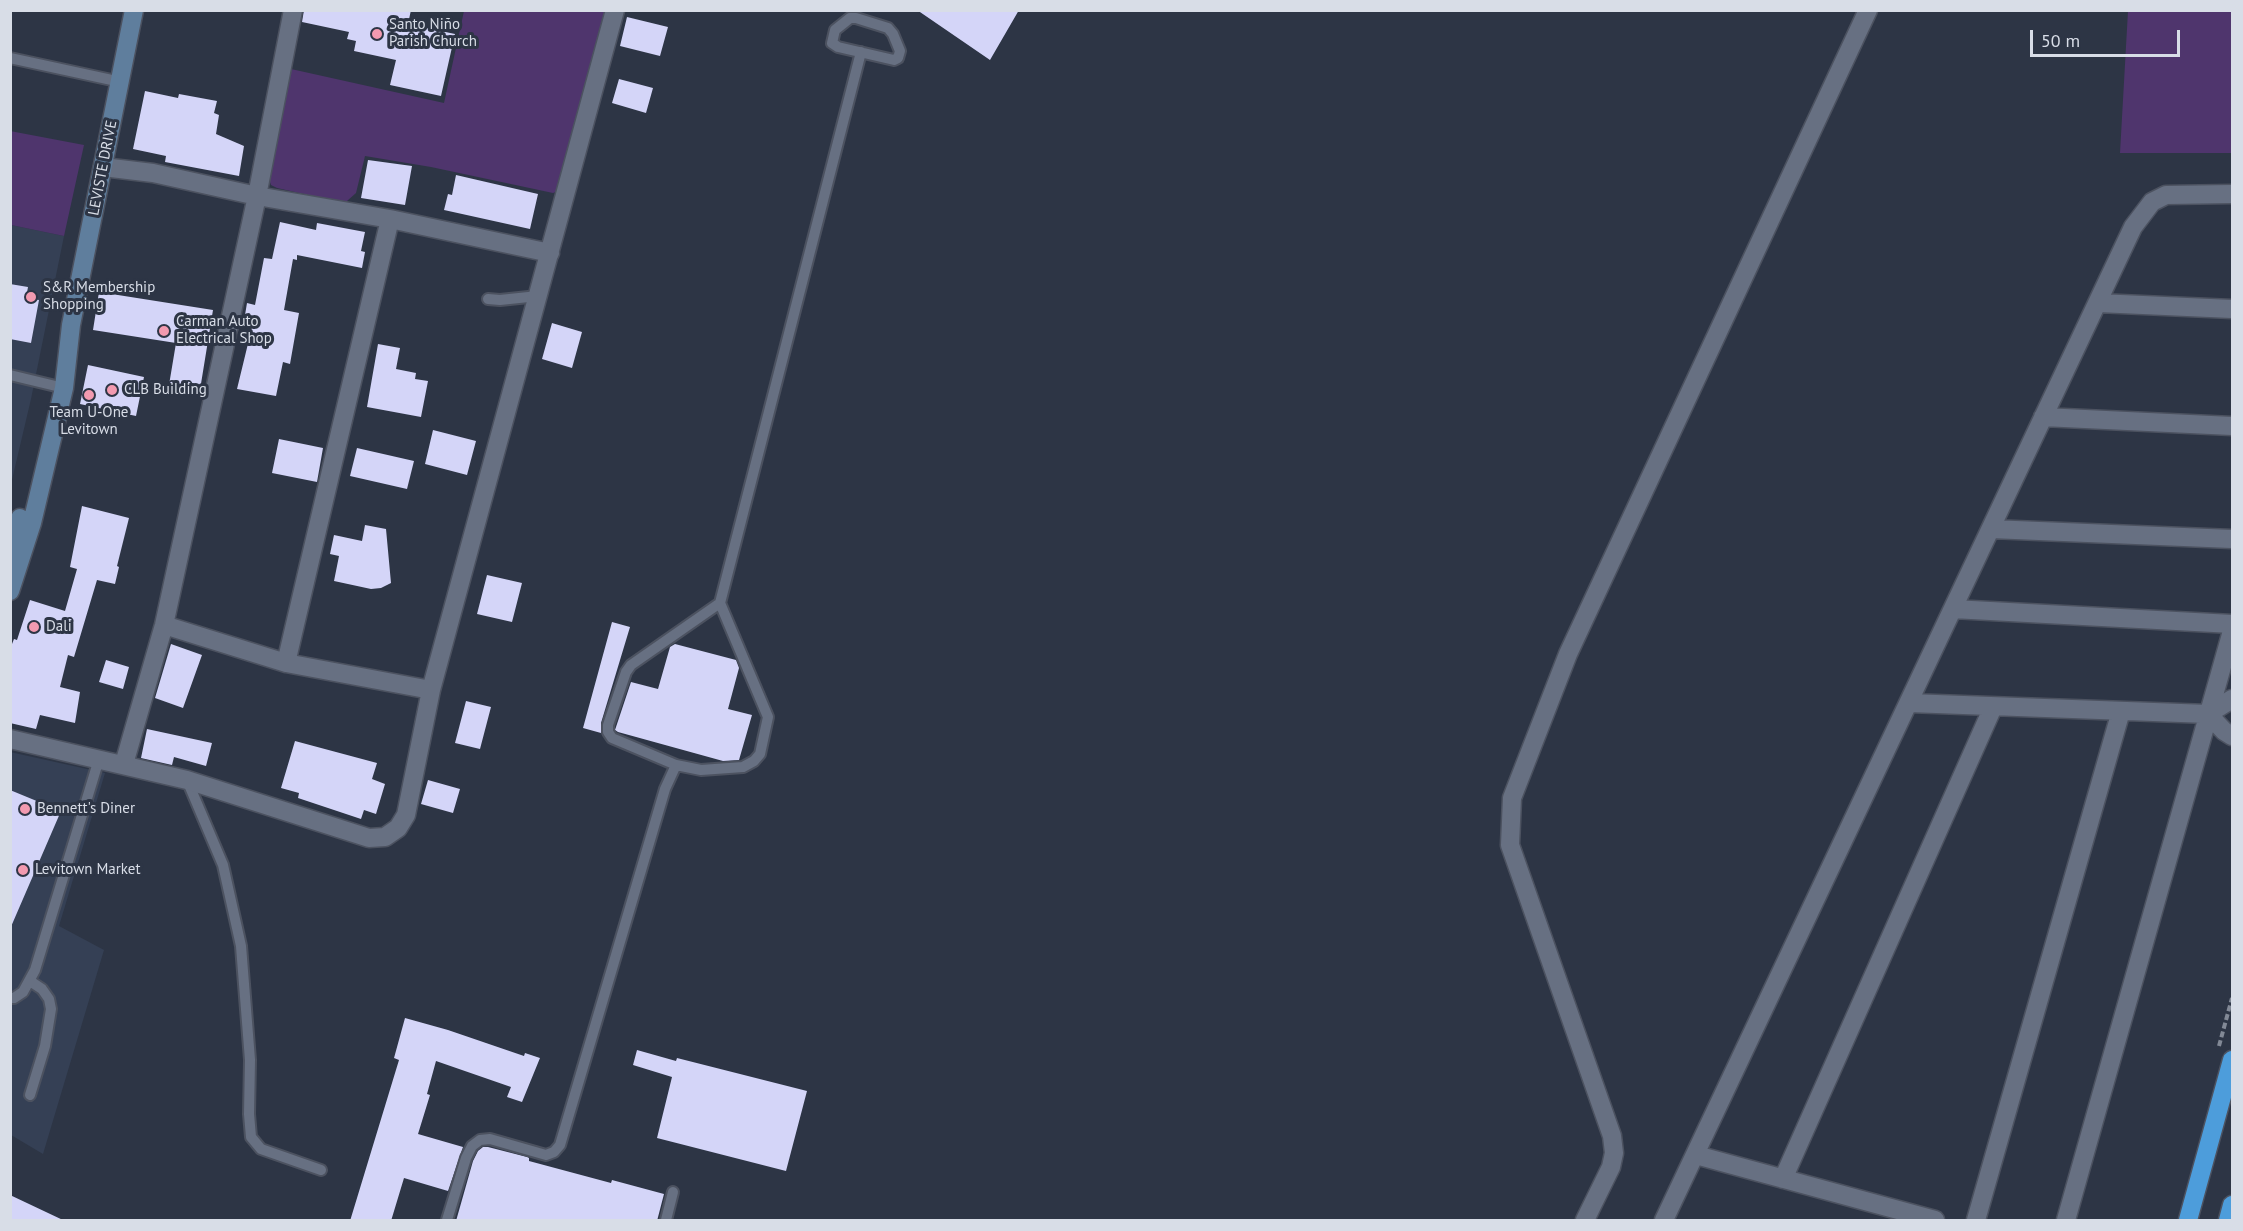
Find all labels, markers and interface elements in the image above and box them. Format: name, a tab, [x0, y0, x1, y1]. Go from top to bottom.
place label: Santo Niño Parish Church	[389, 16, 477, 51]
scale bar	[2033, 18, 2183, 56]
marker: Santo Niño Parish Church	[370, 27, 384, 41]
text: 50 m	[2041, 29, 2080, 52]
street label: LEVISTE DRIVE	[85, 119, 121, 217]
place label: S&R Membership Shopping	[43, 279, 155, 314]
marker: S&R Membership Shopping	[24, 290, 38, 304]
place label: Carman Auto Electrical Shop	[176, 313, 272, 348]
marker: Carman Auto Electrical Shop	[157, 324, 171, 338]
place label: CLB Building	[124, 381, 207, 399]
marker: CLB Building	[105, 383, 119, 397]
marker: Team U-One Levitown	[82, 388, 96, 402]
place label: Team U-One Levitown	[50, 404, 128, 439]
place label: Dali	[46, 618, 72, 636]
marker: Dali	[27, 620, 41, 634]
place label: Bennett's Diner	[37, 800, 135, 818]
marker: Bennett's Diner	[18, 802, 32, 816]
place label: Levitown Market	[35, 861, 141, 879]
marker: Levitown Market	[16, 863, 30, 877]

